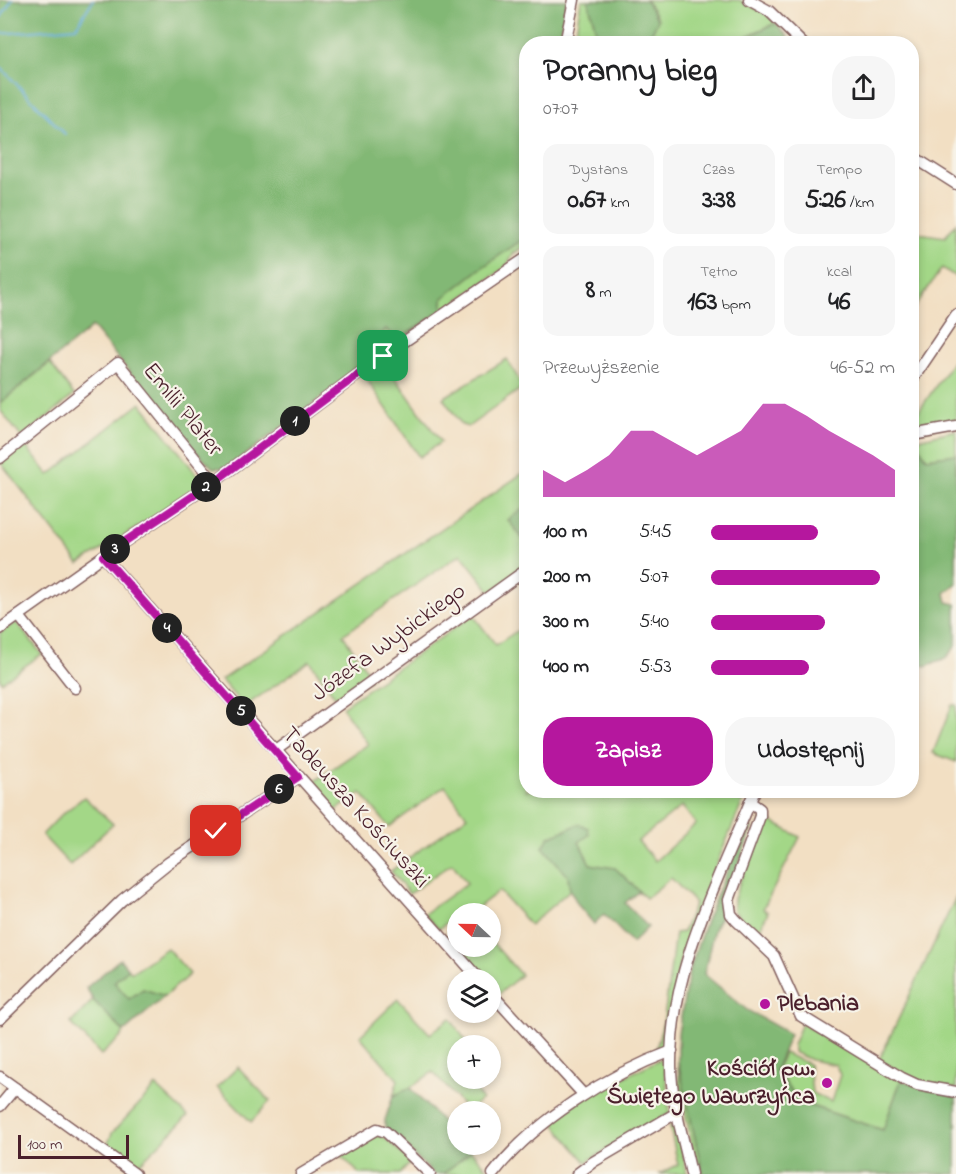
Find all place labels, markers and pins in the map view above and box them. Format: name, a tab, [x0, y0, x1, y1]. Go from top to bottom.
pin	[357, 330, 408, 381]
pin: 1	[280, 406, 310, 436]
pin: 2	[191, 472, 221, 502]
pin: 3	[100, 534, 130, 564]
pin: 4	[152, 613, 182, 643]
pin: 5	[226, 696, 256, 726]
pin: 6	[264, 774, 294, 804]
pin	[190, 805, 241, 856]
place label: Plebania	[777, 987, 859, 1022]
marker: Plebania	[758, 997, 772, 1011]
place label: Kościół pw. Świętego Wawrzyńca	[607, 1052, 815, 1116]
marker: Kościół pw. Świętego Wawrzyńca	[820, 1076, 834, 1090]

